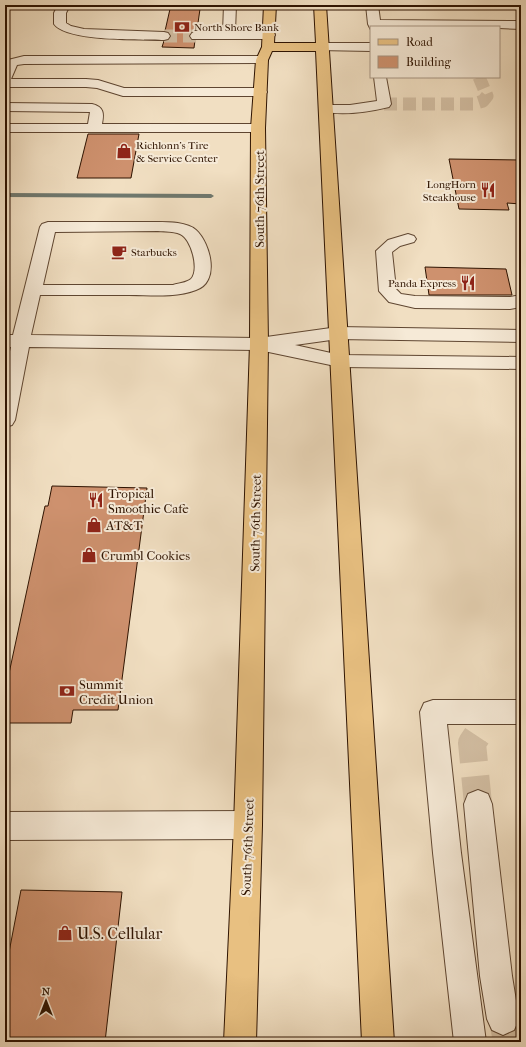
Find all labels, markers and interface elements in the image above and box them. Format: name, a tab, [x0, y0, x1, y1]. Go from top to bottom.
bank icon: North Shore Bank	[173, 18, 191, 36]
place label: North Shore Bank	[194, 21, 279, 34]
legend	[370, 26, 500, 78]
text: Road	[406, 35, 433, 49]
text: Building	[406, 55, 451, 69]
place label: Richlonn's Tire & Service Center	[136, 139, 218, 165]
shop icon: Richlonn's Tire & Service Center	[115, 142, 133, 160]
street label: South 76th Street	[252, 150, 267, 248]
place label: LongHorn Steakhouse	[423, 178, 477, 204]
restaurant icon: LongHorn Steakhouse	[479, 181, 497, 199]
cafe icon: Starbucks	[110, 243, 128, 261]
place label: Starbucks	[131, 246, 177, 259]
restaurant icon: Panda Express	[459, 274, 477, 292]
place label: Panda Express	[388, 277, 456, 290]
street label: South 76th Street	[247, 474, 264, 572]
place label: Tropical Smoothie Cafe	[108, 486, 189, 516]
restaurant icon: Tropical Smoothie Cafe	[87, 491, 105, 509]
shop icon: AT&T	[85, 516, 103, 534]
place label: AT&T	[105, 518, 143, 533]
shop icon: Crumbl Cookies	[80, 546, 98, 564]
place label: Crumbl Cookies	[101, 548, 190, 563]
place label: Summit Credit Union	[79, 677, 154, 707]
bank icon: Summit Credit Union	[58, 682, 76, 700]
street label: South 76th Street	[238, 798, 257, 896]
shop icon: U.S. Cellular	[56, 924, 74, 942]
place label: U.S. Cellular	[77, 924, 163, 943]
north arrow	[26, 981, 66, 1021]
text: N	[42, 985, 51, 998]

